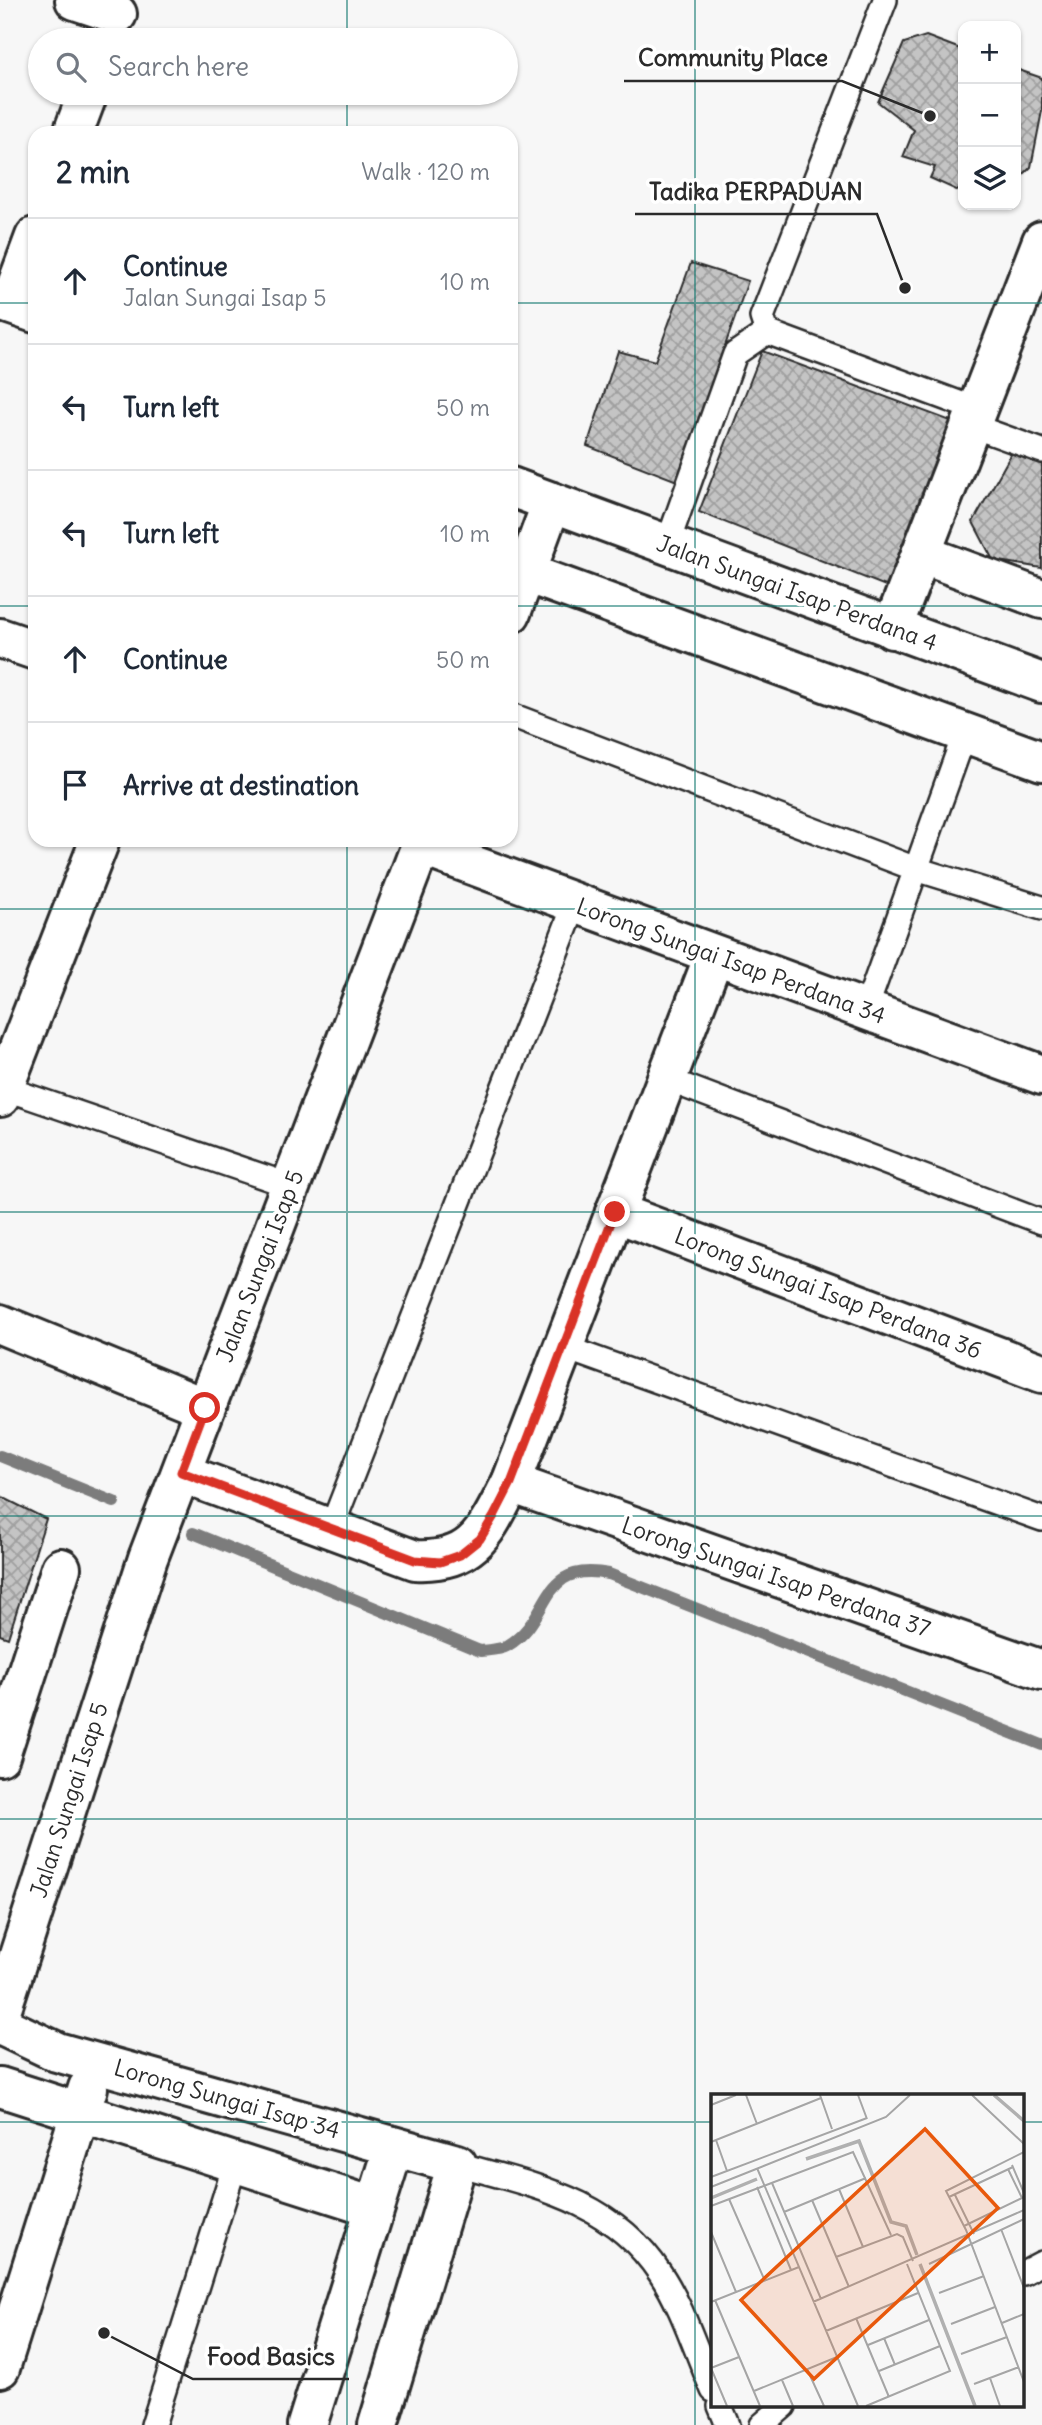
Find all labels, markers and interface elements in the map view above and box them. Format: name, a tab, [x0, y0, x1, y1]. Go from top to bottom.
map controls	[958, 21, 1021, 210]
button: +	[958, 21, 1021, 84]
search box	[28, 28, 518, 105]
callout: Community Place	[624, 36, 842, 81]
text: Community Place	[638, 42, 828, 72]
icon: search	[52, 48, 90, 86]
text: Search here	[108, 50, 249, 83]
button: −	[958, 84, 1021, 147]
button: layers	[958, 147, 1021, 210]
text: 2 min	[56, 153, 130, 191]
text: Walk · 120 m	[361, 157, 490, 186]
callout: Tadika PERPADUAN	[635, 169, 877, 214]
text: Tadika PERPADUAN	[649, 176, 863, 206]
text: Continue	[123, 250, 228, 283]
icon: ahead	[56, 262, 94, 300]
text: 10 m	[440, 267, 490, 296]
text: Jalan Sungai Isap 5	[123, 283, 326, 312]
icon: left	[56, 388, 94, 426]
text: Turn left	[123, 391, 219, 424]
text: 50 m	[436, 393, 490, 422]
icon: left	[56, 514, 94, 552]
text: Turn left	[123, 517, 219, 550]
text: 10 m	[440, 519, 490, 548]
street label: Jalan Sungai Isap Perdana 4	[653, 528, 941, 657]
icon: ahead	[56, 640, 94, 678]
text: Continue	[123, 643, 228, 676]
text: 50 m	[436, 645, 490, 674]
icon: arrive	[56, 766, 94, 804]
text: Arrive at destination	[123, 769, 359, 802]
street label: Lorong Sungai Isap Perdana 34	[573, 891, 890, 1030]
street label: Jalan Sungai Isap 5	[210, 1166, 310, 1366]
route end	[599, 1196, 630, 1227]
street label: Lorong Sungai Isap Perdana 36	[671, 1220, 986, 1365]
route start	[189, 1392, 220, 1423]
street label: Lorong Sungai Isap Perdana 37	[618, 1510, 934, 1643]
street label: Jalan Sungai Isap 5	[23, 1699, 114, 1901]
street label: Lorong Sungai Isap 34	[111, 2052, 343, 2145]
inset map	[711, 2094, 1024, 2408]
callout: Food Basics	[193, 2334, 349, 2379]
text: Food Basics	[207, 2341, 335, 2371]

